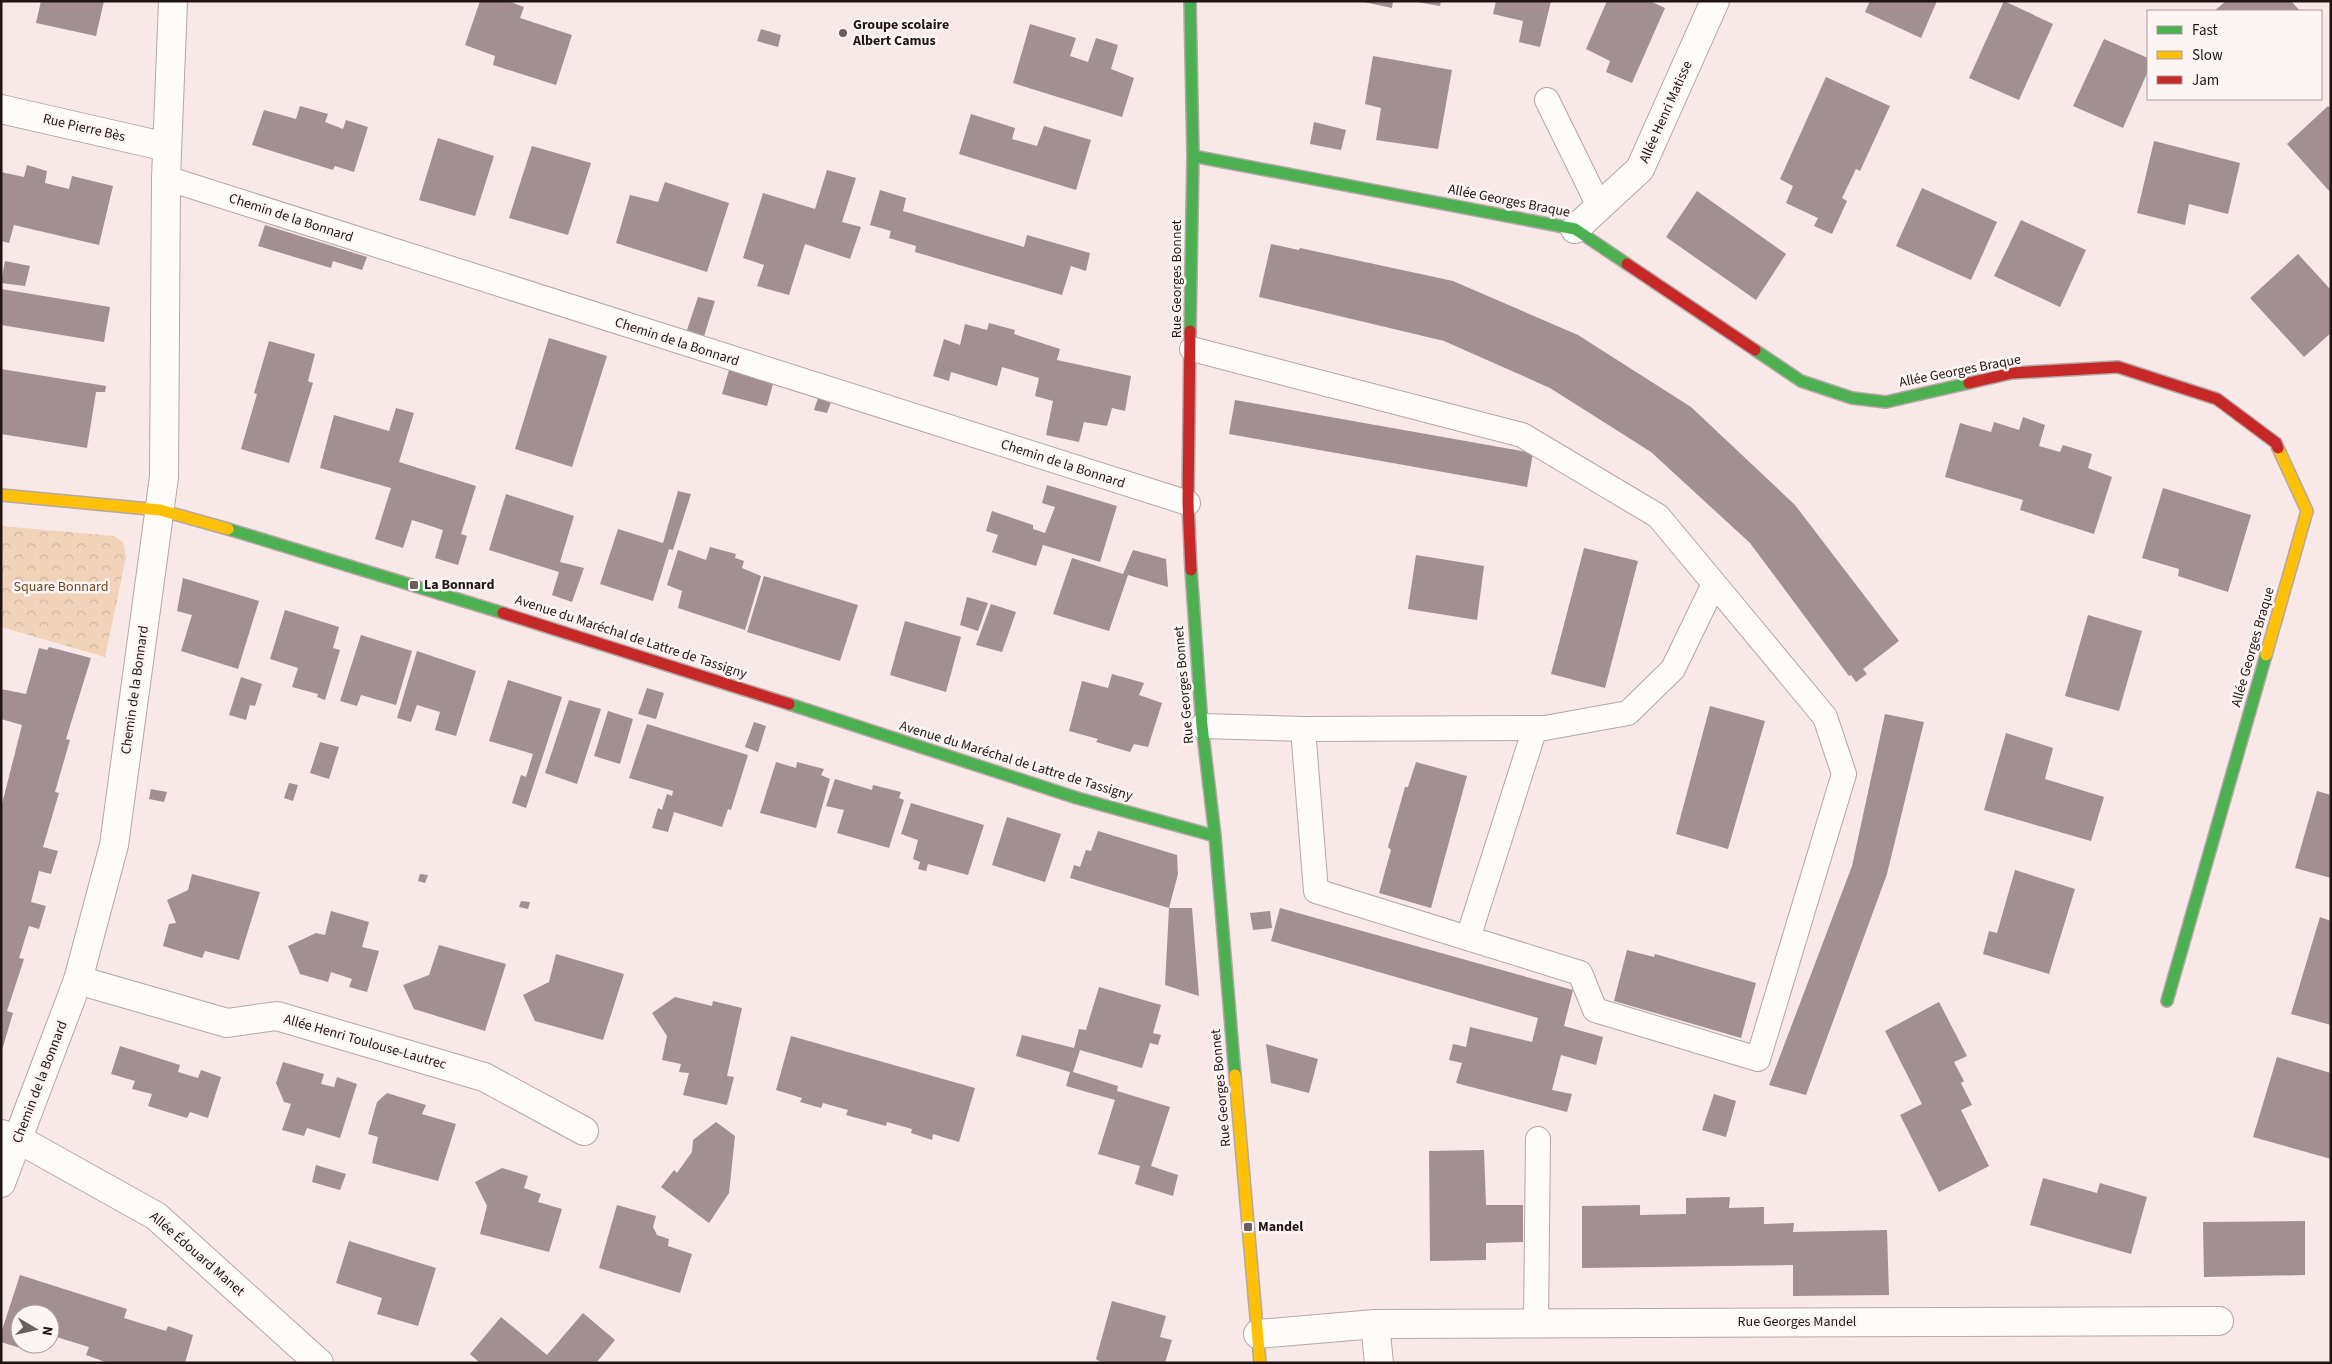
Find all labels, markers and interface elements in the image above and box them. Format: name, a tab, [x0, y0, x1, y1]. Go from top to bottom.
legend	[2147, 10, 2322, 100]
place label: Groupe scolaire Albert Camus	[852, 15, 949, 51]
text: Fast	[2192, 20, 2218, 41]
marker: Groupe scolaire Albert Camus	[837, 27, 849, 39]
text: Slow	[2192, 45, 2223, 66]
street label: Allée Henri Matisse	[1634, 58, 1698, 166]
text: Jam	[2192, 70, 2219, 91]
street label: Rue Pierre Bès	[41, 109, 127, 147]
street label: Allée Georges Braque	[1446, 179, 1572, 223]
street label: Chemin de la Bonnard	[226, 188, 356, 248]
street label: Rue Georges Bonnet	[1167, 220, 1187, 338]
street label: Chemin de la Bonnard	[612, 312, 742, 372]
street label: Allée Georges Braque	[1897, 349, 2023, 393]
street label: Chemin de la Bonnard	[998, 434, 1128, 494]
place label: La Bonnard	[424, 575, 495, 595]
park label: Square Bonnard	[13, 577, 109, 597]
marker: La Bonnard	[408, 579, 420, 591]
street label: Allée Georges Braque	[2226, 585, 2280, 709]
street label: Avenue du Maréchal de Lattre de Tassigny	[512, 590, 750, 684]
street label: Chemin de la Bonnard	[116, 624, 154, 756]
street label: Rue Georges Bonnet	[1169, 625, 1199, 745]
street label: Avenue du Maréchal de Lattre de Tassigny	[897, 716, 1135, 806]
street label: Allée Henri Toulouse-Lautrec	[281, 1009, 449, 1075]
street label: Chemin de la Bonnard	[7, 1018, 73, 1146]
street label: Rue Georges Bonnet	[1206, 1028, 1236, 1148]
street label: Allée Édouard Manet	[145, 1207, 249, 1301]
place label: Mandel	[1258, 1217, 1303, 1237]
marker: Mandel	[1242, 1221, 1254, 1233]
north arrow	[10, 1304, 60, 1354]
street label: Rue Georges Mandel	[1738, 1312, 1857, 1332]
text: N	[36, 1325, 57, 1337]

